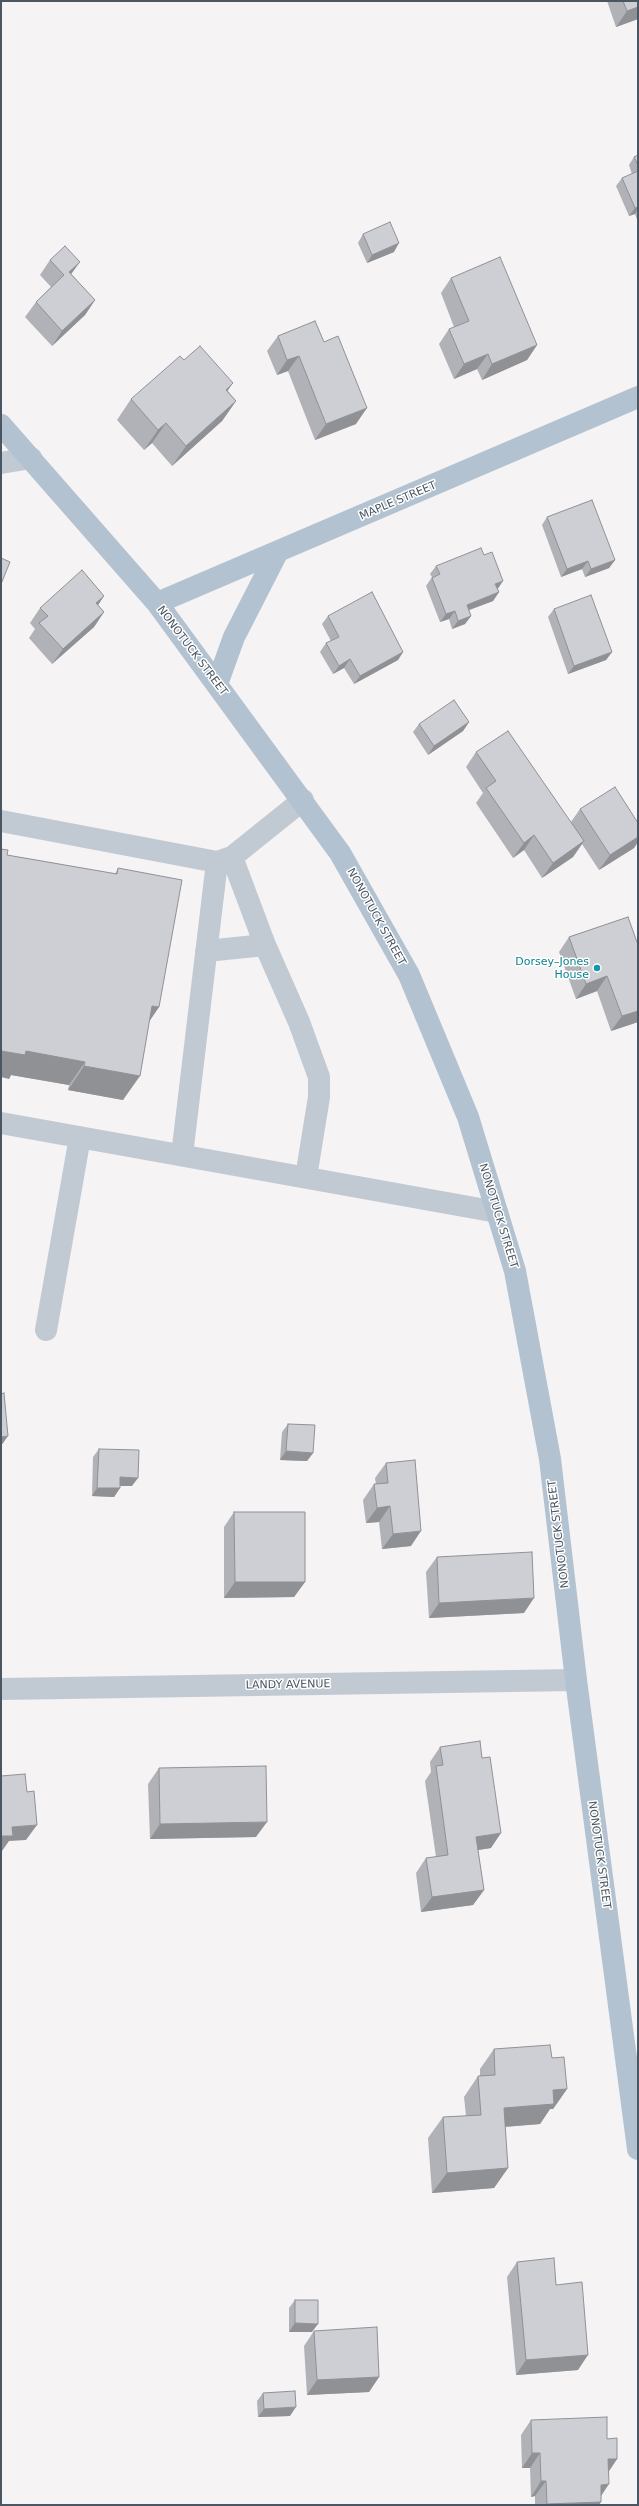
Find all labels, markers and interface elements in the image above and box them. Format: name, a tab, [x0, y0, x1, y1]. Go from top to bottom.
street label: MAPLE STREET	[358, 479, 438, 523]
street label: NONOTUCK STREET	[154, 604, 230, 698]
street label: NONOTUCK STREET	[344, 866, 408, 968]
place label: Dorsey–Jones House	[515, 955, 589, 981]
marker: Dorsey–Jones House	[592, 963, 602, 973]
street label: NONOTUCK STREET	[476, 1162, 520, 1270]
street label: NONOTUCK STREET	[546, 1479, 572, 1589]
street label: LANDY AVENUE	[246, 1678, 330, 1692]
street label: NONOTUCK STREET	[585, 1800, 613, 1910]

